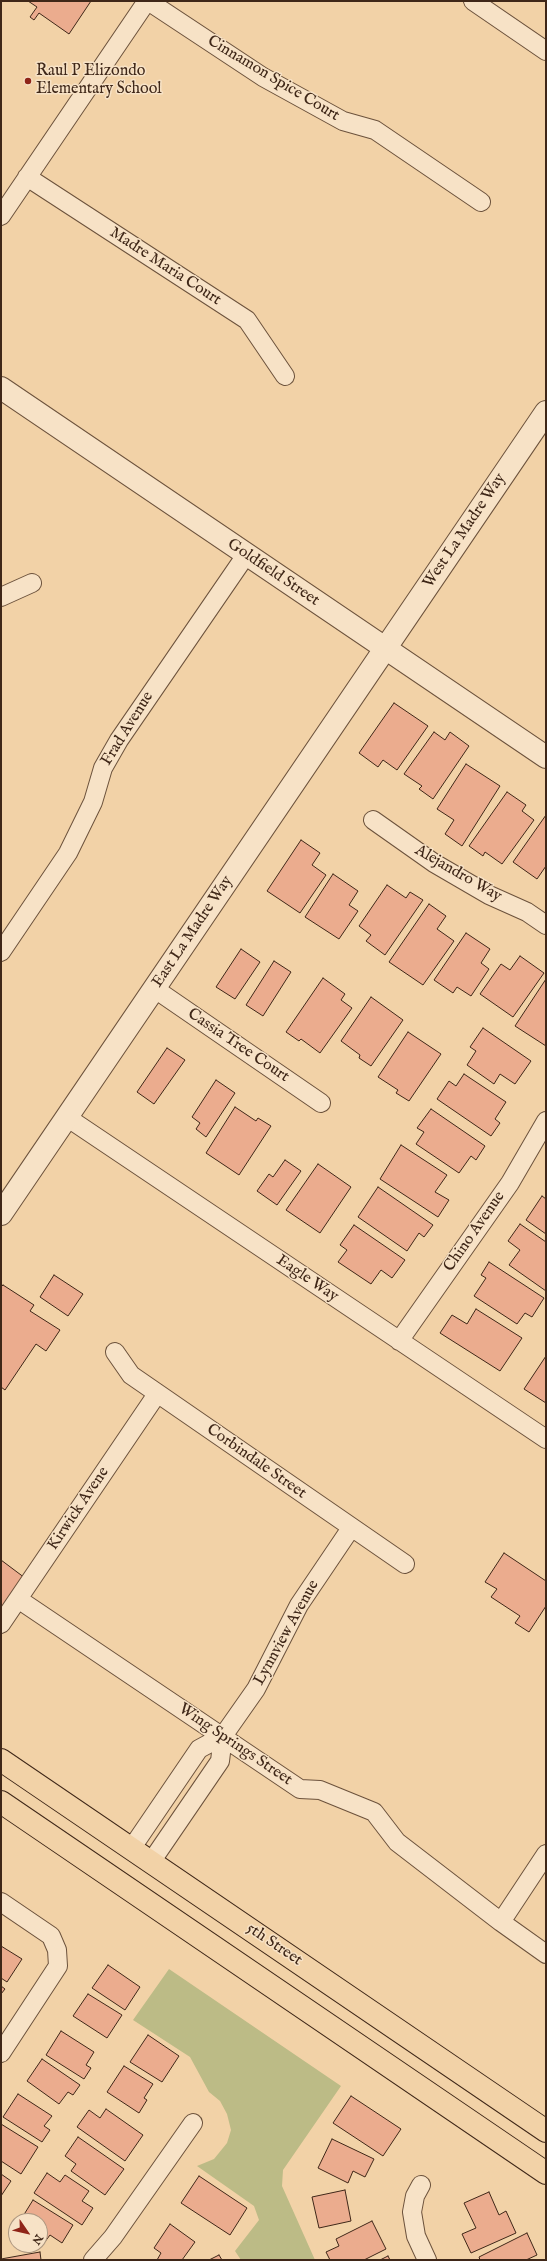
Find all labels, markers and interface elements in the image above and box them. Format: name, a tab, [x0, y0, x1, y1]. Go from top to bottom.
street label: Cinnamon Spice Court	[203, 32, 343, 126]
place label: Raul P Elizondo Elementary School	[36, 62, 162, 100]
marker: Raul P Elizondo Elementary School	[23, 76, 33, 86]
street label: Madre Maria Court	[106, 224, 224, 310]
street label: West La Madre Way	[419, 470, 511, 592]
street label: Goldfield Street	[223, 535, 323, 611]
street label: Frad Avenue	[98, 688, 158, 770]
street label: Alejandro Way	[411, 841, 505, 907]
street label: East La Madre Way	[149, 873, 237, 991]
street label: Cassia Tree Court	[184, 1005, 292, 1087]
street label: Chino Avenue	[440, 1188, 510, 1276]
street label: Eagle Way	[272, 1251, 342, 1307]
street label: Corbindale Street	[202, 1420, 310, 1504]
street label: Kirwick Avene	[44, 1464, 114, 1554]
street label: Lynnview Avenue	[250, 1577, 324, 1689]
street label: Wing Springs Street	[174, 1700, 296, 1790]
street label: 5th Street	[242, 1919, 306, 1971]
north arrow	[8, 2213, 48, 2253]
text: N	[29, 2231, 46, 2247]

